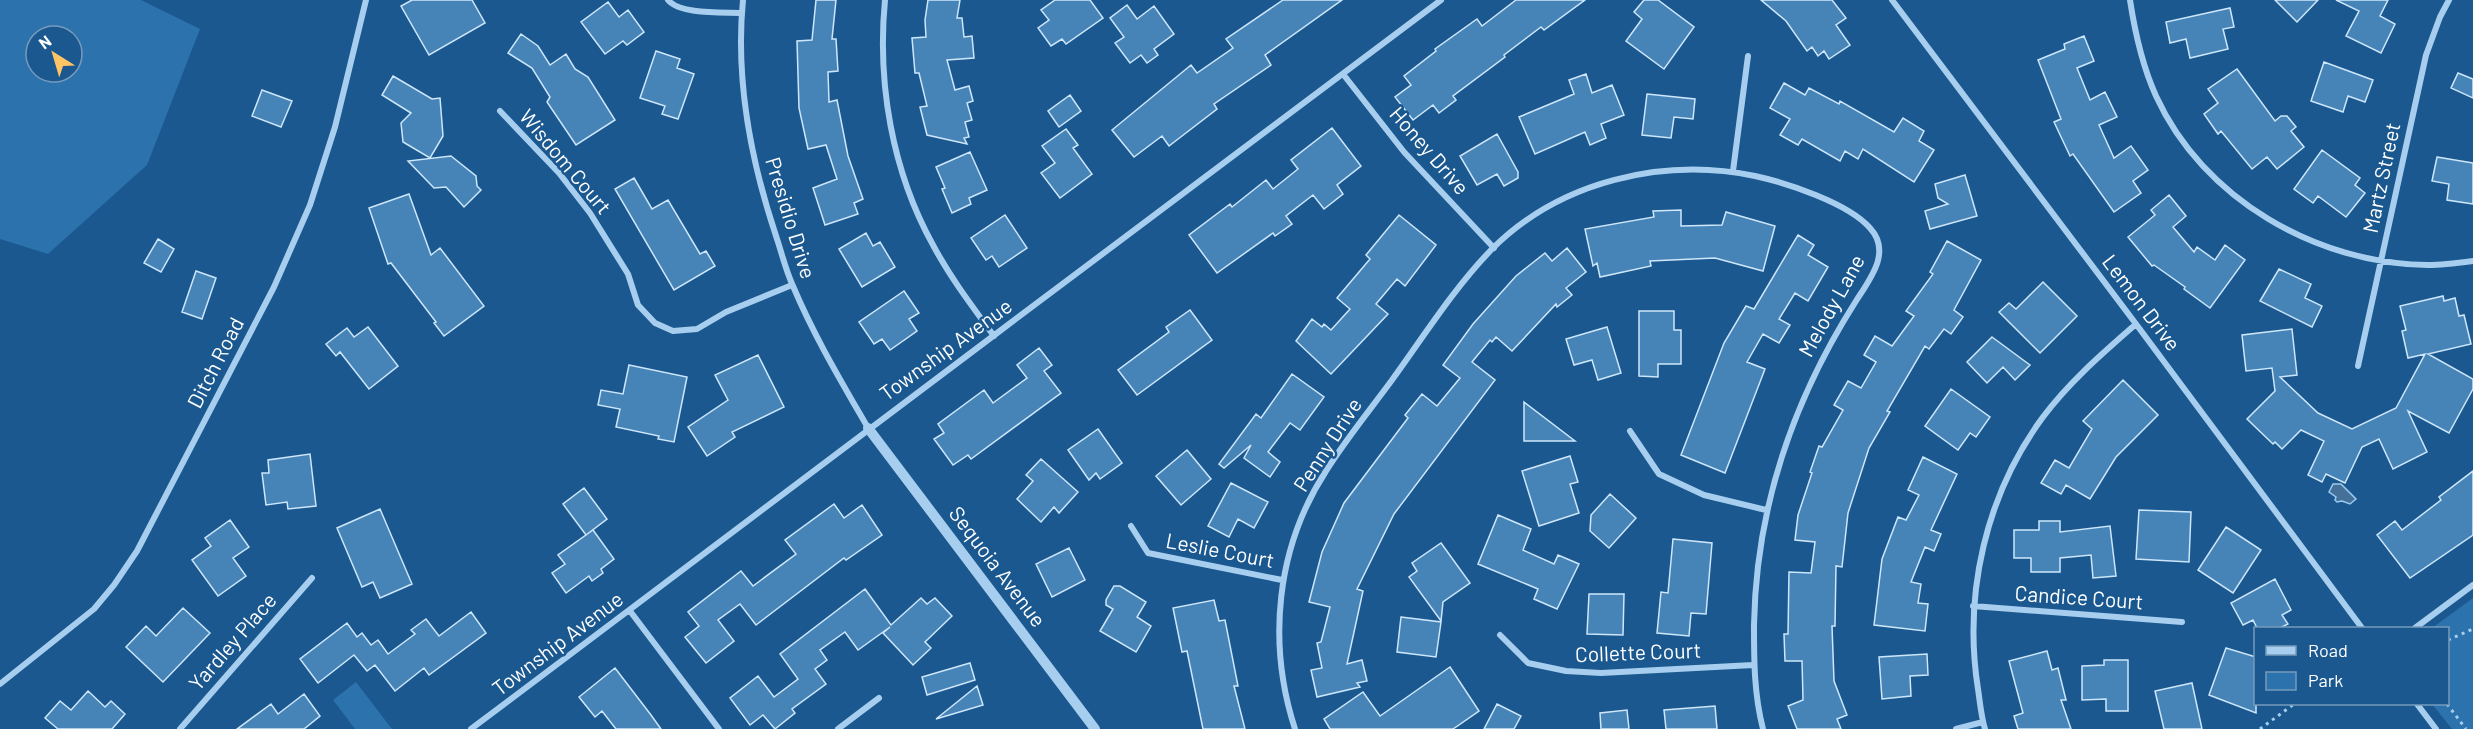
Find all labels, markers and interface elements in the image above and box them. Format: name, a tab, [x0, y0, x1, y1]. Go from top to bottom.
north arrow	[24, 24, 84, 84]
text: N	[35, 31, 55, 52]
street label: Honey Drive	[1385, 101, 1475, 199]
street label: Wisdom Court	[515, 103, 617, 219]
street label: Martz Street	[2357, 120, 2404, 235]
street label: Presidio Drive	[761, 154, 822, 281]
street label: Lemon Drive	[2098, 249, 2187, 355]
street label: Melody Lane	[1792, 250, 1869, 361]
street label: Township Avenue	[874, 292, 1016, 405]
street label: Ditch Road	[181, 313, 248, 412]
street label: Penny Drive	[1287, 393, 1366, 496]
street label: Sequoia Avenue	[945, 501, 1052, 631]
street label: Leslie Court	[1164, 527, 1276, 572]
street label: Candice Court	[2014, 580, 2144, 613]
street label: Township Avenue	[487, 585, 627, 700]
street label: Yardley Place	[183, 587, 281, 695]
legend	[2254, 627, 2449, 705]
street label: Collette Court	[1574, 637, 1701, 666]
text: Road	[2308, 639, 2348, 661]
text: Park	[2308, 669, 2343, 691]

